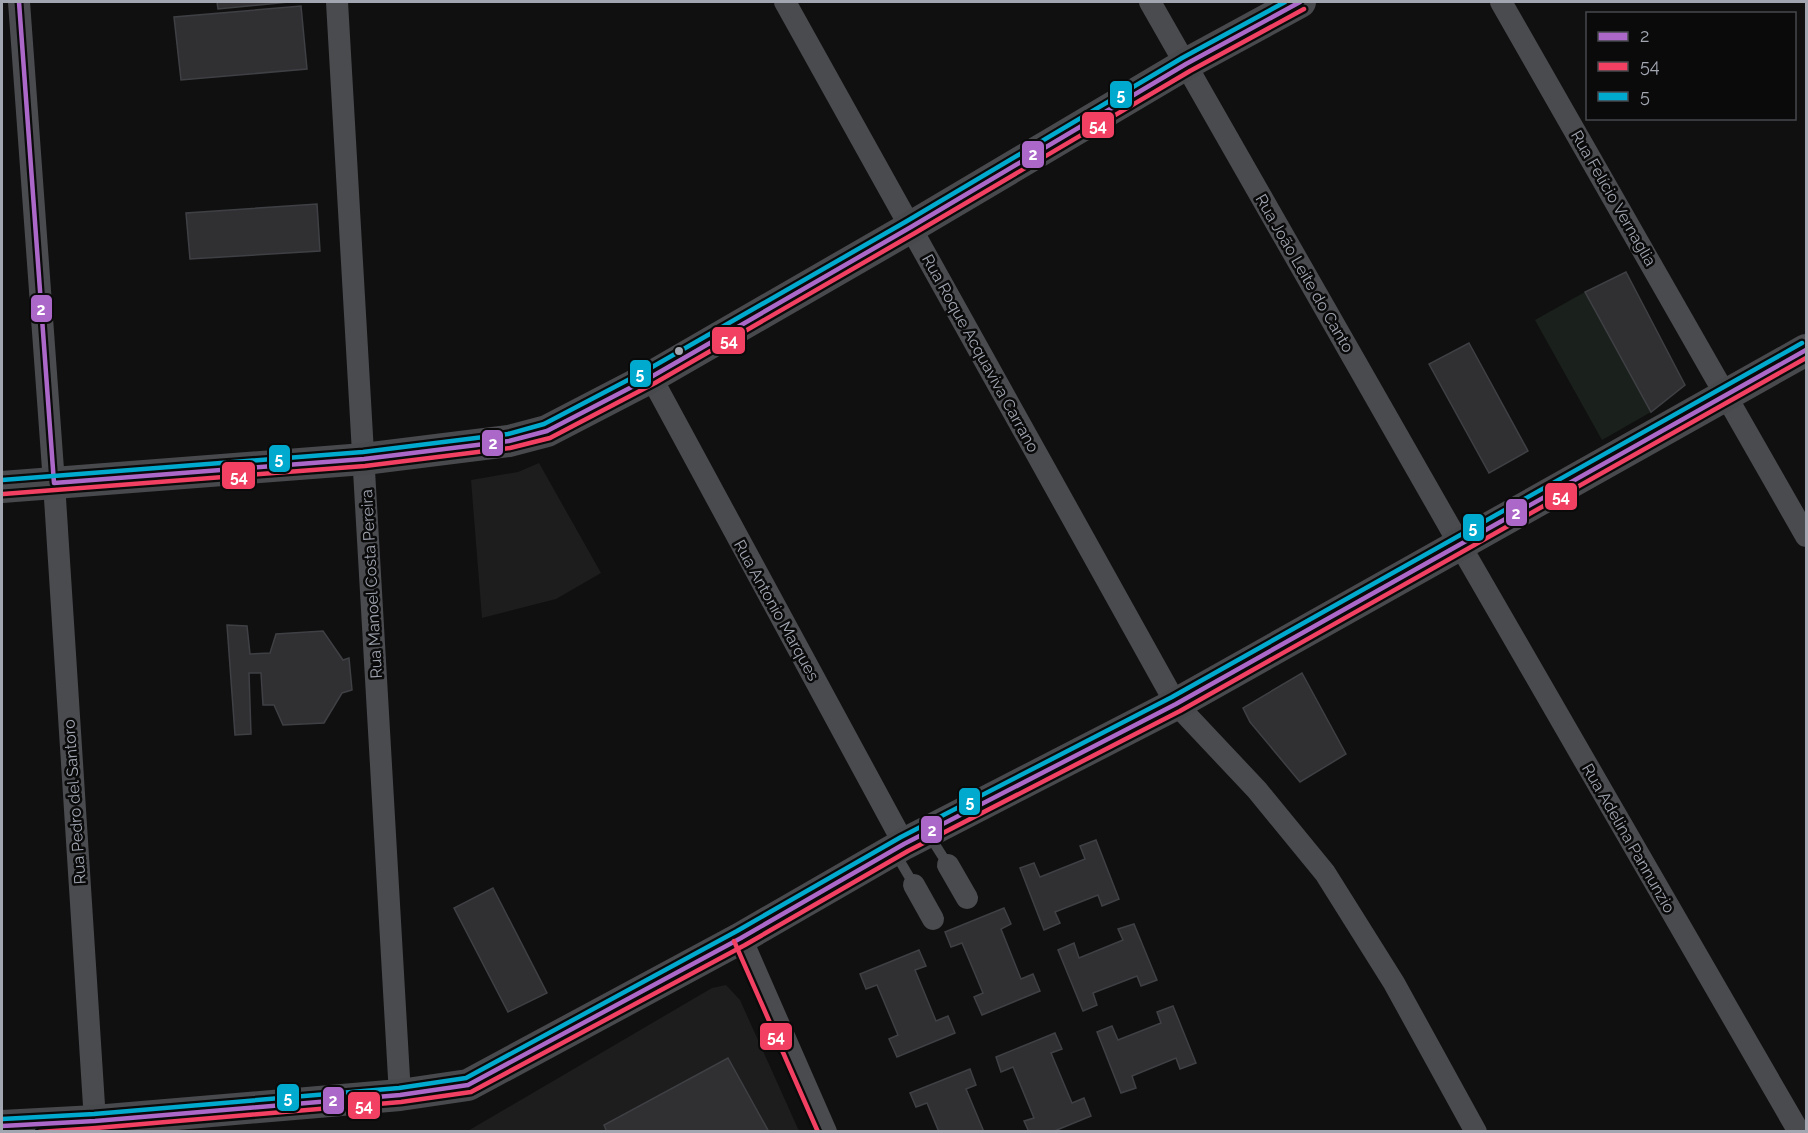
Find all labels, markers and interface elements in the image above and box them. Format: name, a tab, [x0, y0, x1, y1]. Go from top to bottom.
legend	[1586, 12, 1796, 120]
text: 2	[1640, 25, 1649, 46]
text: 54	[1640, 55, 1660, 76]
line badge: 5	[1109, 80, 1133, 109]
text: 5	[1117, 85, 1126, 104]
text: 5	[1640, 85, 1650, 106]
line badge: 54	[1081, 111, 1115, 139]
text: 54	[1089, 116, 1107, 135]
street label: Rua Felício Vernaglia	[1567, 127, 1660, 269]
line badge: 2	[1021, 140, 1045, 169]
text: 2	[1028, 145, 1038, 164]
street label: Rua João Leite do Canto	[1251, 191, 1358, 356]
street label: Rua Roque Acquaviva Carrano	[918, 251, 1043, 456]
line badge: 2	[30, 294, 53, 323]
text: 2	[36, 300, 46, 319]
line badge: 54	[711, 326, 746, 355]
text: 54	[720, 331, 738, 350]
unlabelled marker	[673, 345, 685, 357]
line badge: 5	[629, 359, 652, 388]
text: 5	[636, 364, 645, 383]
line badge: 2	[481, 429, 504, 457]
text: 2	[488, 434, 498, 453]
line badge: 5	[268, 444, 291, 473]
text: 5	[275, 449, 284, 468]
line badge: 54	[221, 461, 256, 490]
text: 54	[230, 467, 248, 486]
line badge: 54	[1544, 482, 1578, 511]
text: 54	[1552, 487, 1570, 506]
street label: Rua Manoel Costa Pereira	[357, 489, 386, 679]
line badge: 2	[1505, 498, 1528, 527]
text: 2	[1511, 504, 1521, 523]
line badge: 5	[1462, 513, 1485, 542]
text: 5	[1469, 518, 1478, 537]
street label: Rua Antonio Marques	[730, 537, 823, 684]
street label: Rua Pedro del Santoro	[59, 719, 90, 885]
street label: Rua Adelina Pannunzio	[1578, 760, 1679, 916]
line badge: 5	[958, 787, 981, 816]
text: 5	[966, 792, 975, 811]
line badge: 2	[920, 815, 943, 844]
text: 2	[927, 821, 937, 840]
line badge: 54	[759, 1022, 793, 1051]
text: 54	[767, 1027, 785, 1046]
line badge: 5	[276, 1083, 300, 1112]
line badge: 2	[322, 1086, 345, 1115]
text: 5	[284, 1088, 293, 1107]
text: 2	[328, 1091, 338, 1110]
line badge: 54	[347, 1091, 381, 1120]
text: 54	[355, 1096, 373, 1115]

